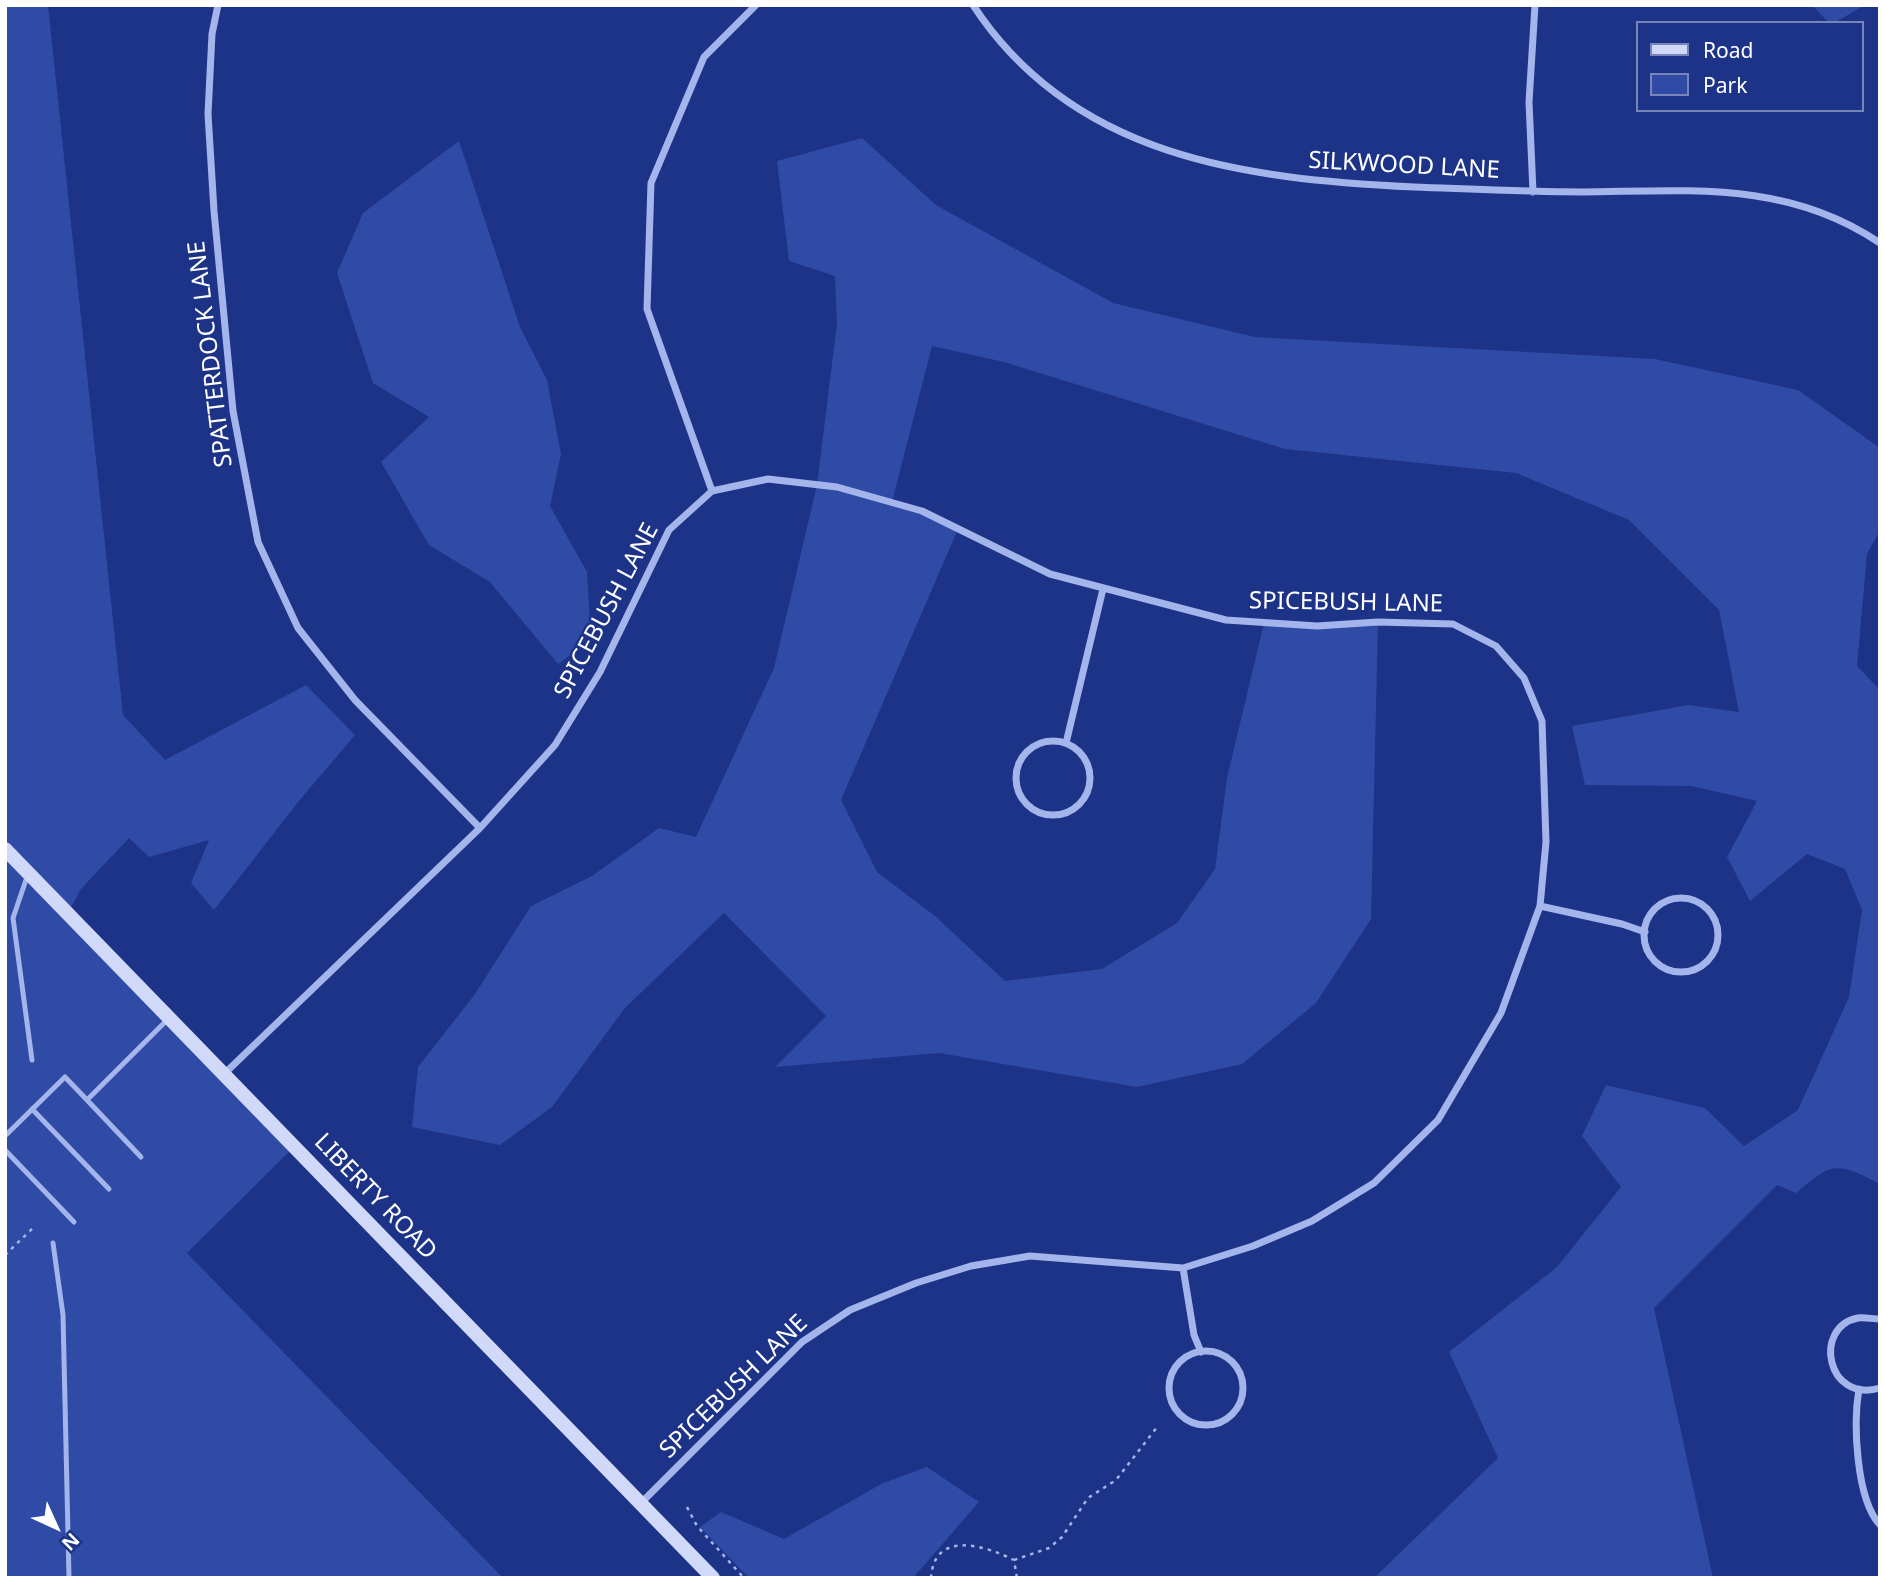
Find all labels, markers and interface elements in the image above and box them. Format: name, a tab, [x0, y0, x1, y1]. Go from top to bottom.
legend	[1636, 21, 1864, 112]
text: Road	[1703, 36, 1753, 64]
text: Park	[1703, 71, 1747, 99]
street label: SILKWOOD LANE	[1308, 147, 1500, 185]
street label: SPATTERDOCK LANE	[183, 239, 239, 469]
street label: SPICEBUSH LANE	[549, 519, 665, 703]
street label: SPICEBUSH LANE	[1249, 587, 1443, 619]
street label: LIBERTY ROAD	[308, 1128, 442, 1266]
street label: SPICEBUSH LANE	[654, 1309, 814, 1465]
north arrow	[21, 1492, 91, 1562]
text: N	[56, 1527, 86, 1556]

